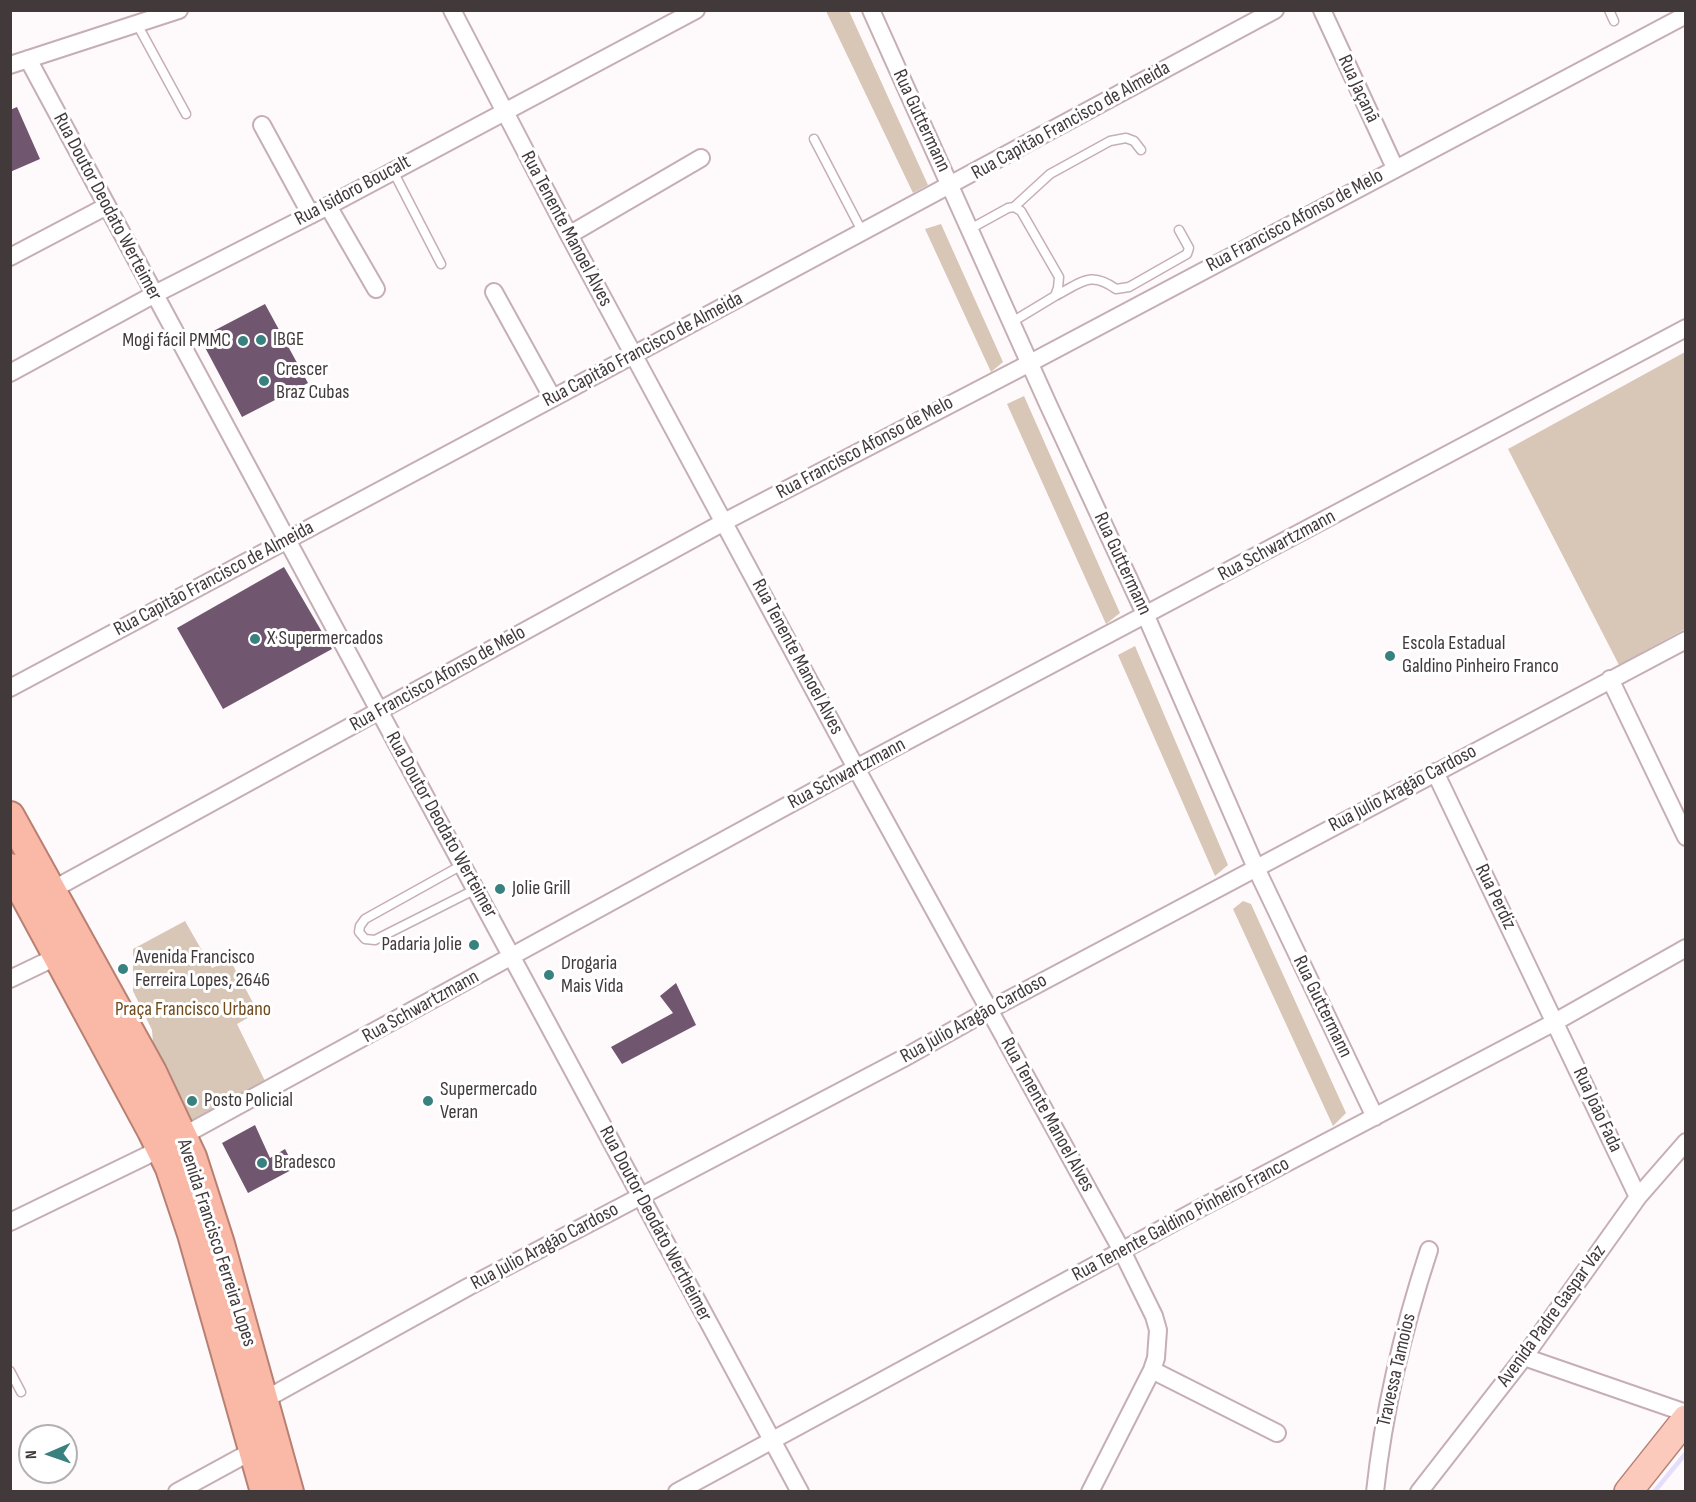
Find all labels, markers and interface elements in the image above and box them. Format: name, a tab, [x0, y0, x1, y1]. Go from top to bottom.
street label: Rua Jaçanã	[1332, 51, 1384, 127]
street label: Rua Capitão Francisco de Almeida	[968, 56, 1174, 186]
street label: Rua Guttermann	[887, 66, 955, 176]
street label: Rua Doutor Deodato Werteimer	[47, 109, 167, 305]
street label: Rua Tenente Manoel Alves	[515, 147, 617, 311]
street label: Rua Isidoro Boucalt	[291, 150, 415, 232]
street label: Rua Francisco Afonso de Melo	[1202, 164, 1388, 278]
street label: Rua Capitão Francisco de Almeida	[539, 287, 747, 413]
place label: IBGE	[273, 328, 304, 352]
place label: Mogi fácil PMMC	[122, 329, 231, 353]
marker: IBGE	[254, 333, 268, 347]
marker: Mogi fácil PMMC	[236, 334, 250, 348]
place label: Crescer Braz Cubas	[276, 358, 350, 405]
marker: Crescer Braz Cubas	[257, 374, 271, 388]
street label: Rua Francisco Afonso de Melo	[772, 391, 958, 505]
street label: Rua Schwartzmann	[1214, 505, 1340, 587]
street label: Rua Guttermann	[1088, 509, 1156, 619]
street label: Rua Capitão Francisco de Almeida	[110, 516, 318, 642]
street label: Rua Tenente Manoel Alves	[746, 575, 848, 739]
street label: Rua Francisco Afonso de Melo	[346, 621, 530, 737]
place label: X Supermercados	[267, 627, 383, 651]
marker: X Supermercados	[248, 632, 262, 646]
place label: Escola Estadual Galdino Pinheiro Franco	[1402, 632, 1559, 679]
marker: Escola Estadual Galdino Pinheiro Franco	[1383, 649, 1397, 663]
street label: Rua Doutor Deodato Werteimer	[380, 728, 502, 922]
street label: Rua Schwartzmann	[784, 733, 910, 815]
street label: Rua Julio Aragão Cardoso	[1325, 740, 1481, 838]
street label: Rua Perdiz	[1469, 860, 1521, 934]
place label: Jolie Grill	[512, 877, 570, 901]
marker: Jolie Grill	[493, 882, 507, 896]
place label: Padaria Jolie	[381, 933, 462, 957]
marker: Padaria Jolie	[467, 938, 481, 952]
place label: Avenida Francisco Ferreira Lopes, 2646	[135, 946, 270, 993]
place label: Drogaria Mais Vida	[561, 952, 623, 999]
street label: Rua Guttermann	[1287, 952, 1357, 1062]
marker: Avenida Francisco Ferreira Lopes, 2646	[116, 962, 130, 976]
street label: Rua Schwartzmann	[359, 965, 483, 1049]
marker: Drogaria Mais Vida	[542, 968, 556, 982]
street label: Rua Julio Aragão Cardoso	[897, 969, 1051, 1069]
park label: Praça Francisco Urbano	[115, 998, 271, 1022]
street label: Rua Tenente Manoel Alves	[995, 1034, 1099, 1196]
street label: Rua João Fada	[1567, 1064, 1627, 1156]
place label: Supermercado Veran	[440, 1078, 537, 1125]
place label: Posto Policial	[204, 1089, 293, 1113]
marker: Posto Policial	[185, 1094, 199, 1108]
marker: Supermercado Veran	[421, 1094, 435, 1108]
street label: Rua Doutor Deodato Wertheimer	[593, 1122, 717, 1326]
street label: Avenida Francisco Ferreira Lopes	[171, 1136, 261, 1350]
place label: Bradesco	[274, 1151, 336, 1175]
street label: Rua Tenente Galdino Pinheiro Franco	[1068, 1152, 1294, 1288]
marker: Bradesco	[255, 1156, 269, 1170]
street label: Rua Julio Aragão Cardoso	[467, 1198, 623, 1296]
street label: Avenida Padre Gaspar Vaz	[1493, 1241, 1611, 1391]
street label: Travessa Tamoios	[1372, 1311, 1422, 1429]
north arrow	[18, 1424, 78, 1484]
text: N	[22, 1450, 41, 1459]

